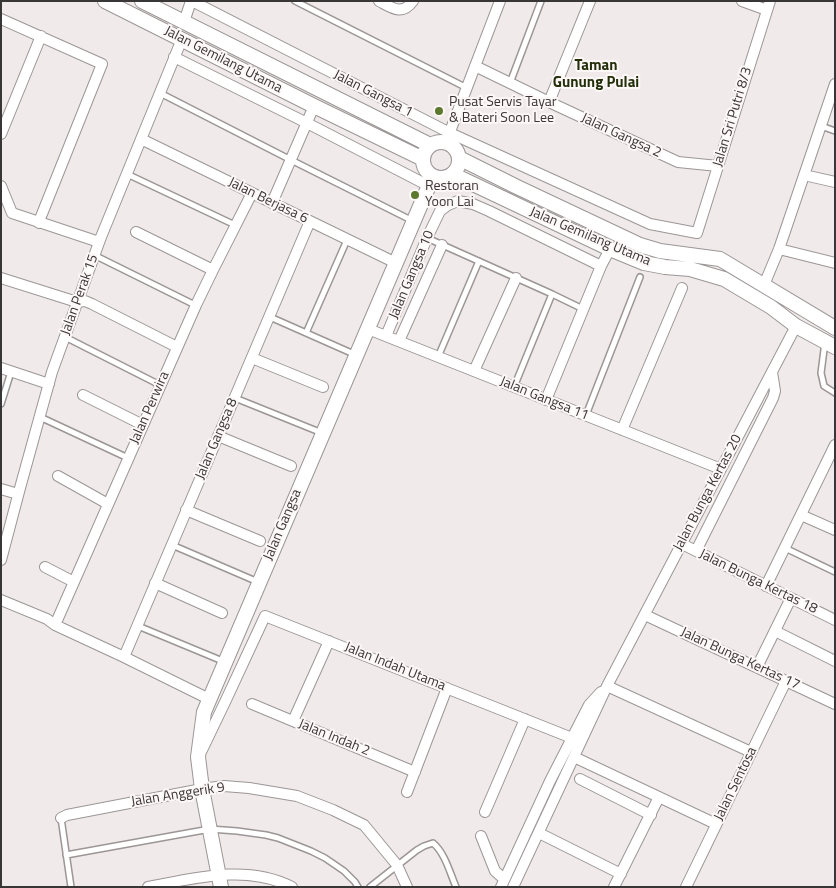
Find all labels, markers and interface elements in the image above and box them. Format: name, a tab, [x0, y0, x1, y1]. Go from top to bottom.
street label: Jalan Gemilang Utama	[161, 23, 285, 97]
district label: Taman Gunung Pulai	[553, 57, 639, 92]
street label: Jalan Sri Putri 8/3	[710, 65, 756, 169]
street label: Jalan Gangsa 1	[331, 67, 415, 121]
place label: Pusat Servis Tayar & Bateri Soon Lee	[449, 95, 557, 128]
marker: Pusat Servis Tayar & Bateri Soon Lee	[433, 105, 445, 117]
street label: Jalan Gangsa 2	[578, 110, 664, 162]
street label: Jalan Berjasa 6	[225, 174, 311, 228]
place label: Restoran Yoon Lai	[425, 179, 479, 212]
marker: Restoran Yoon Lai	[409, 189, 421, 201]
street label: Jalan Gemilang Utama	[527, 204, 653, 270]
street label: Jalan Gangsa 10	[386, 228, 438, 322]
street label: Jalan Perak 15	[58, 252, 102, 338]
street label: Jalan Perwira	[127, 369, 173, 447]
street label: Jalan Gangsa 11	[497, 374, 591, 424]
street label: Jalan Gangsa 8	[192, 396, 242, 482]
street label: Jalan Bunga Kertas 20	[670, 432, 746, 554]
street label: Jalan Gangsa	[260, 487, 306, 563]
street label: Jalan Bunga Kertas 18	[696, 546, 820, 618]
street label: Jalan Bunga Kertas 17	[678, 624, 802, 694]
street label: Jalan Indah Utama	[342, 639, 448, 695]
street label: Jalan Indah 2	[296, 716, 372, 760]
street label: Jalan Sentosa	[711, 744, 761, 824]
street label: Jalan Anggerik 9	[130, 779, 226, 811]

